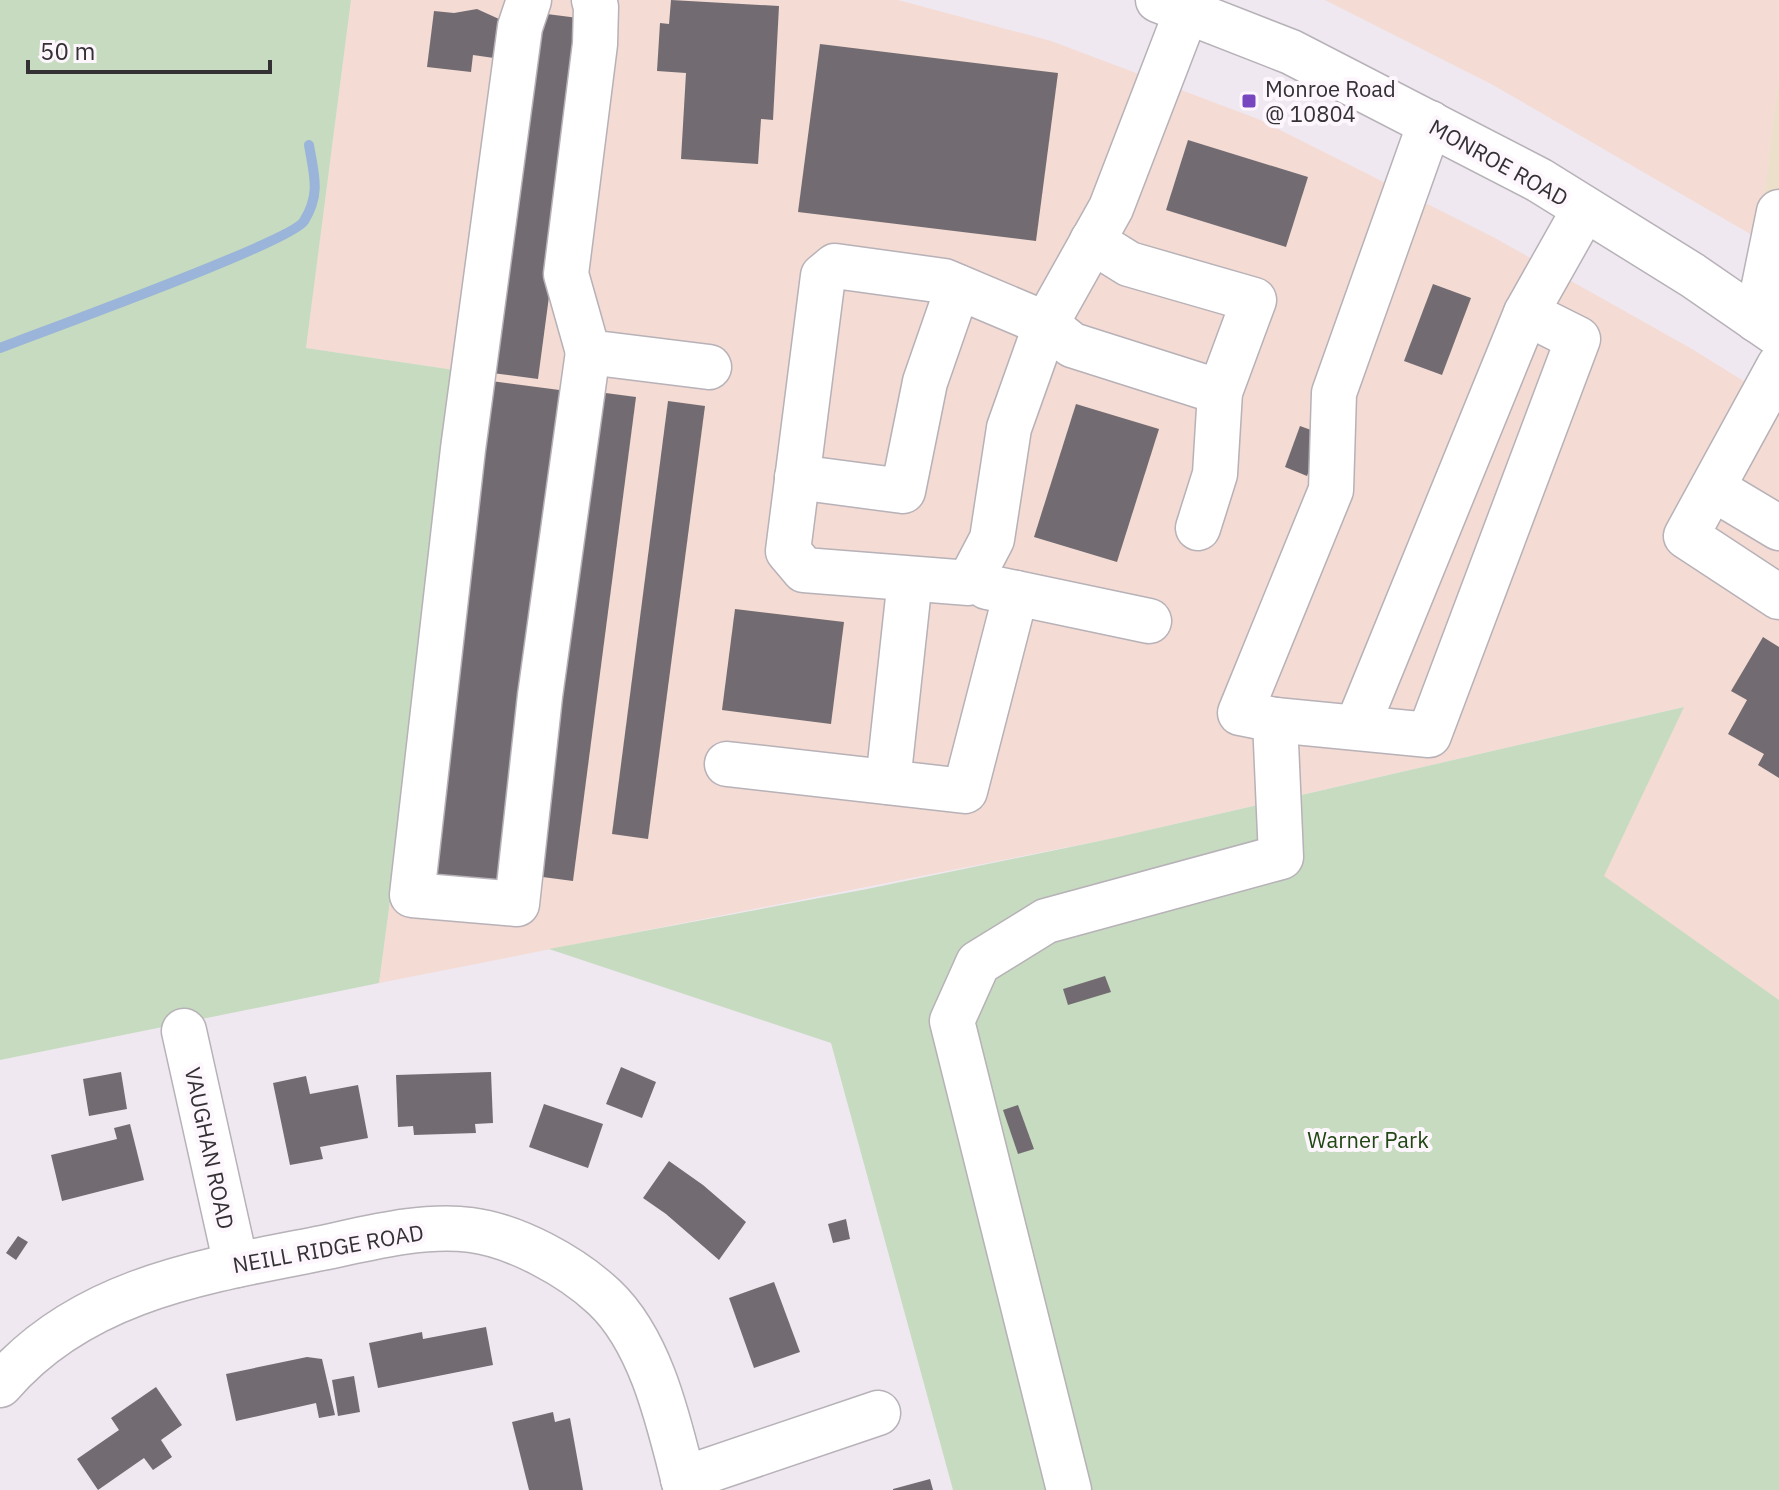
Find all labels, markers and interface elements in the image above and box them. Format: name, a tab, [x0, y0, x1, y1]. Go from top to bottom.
scale bar	[28, 24, 270, 74]
text: 50 m	[40, 35, 95, 67]
place label: Monroe Road @ 10804	[1265, 74, 1396, 128]
marker: Monroe Road @ 10804	[1240, 92, 1258, 110]
street label: MONROE ROAD	[1424, 112, 1574, 212]
street label: VAUGHAN ROAD	[179, 1064, 241, 1232]
park label: Warner Park	[1307, 1125, 1429, 1154]
street label: NEILL RIDGE ROAD	[230, 1217, 426, 1279]

